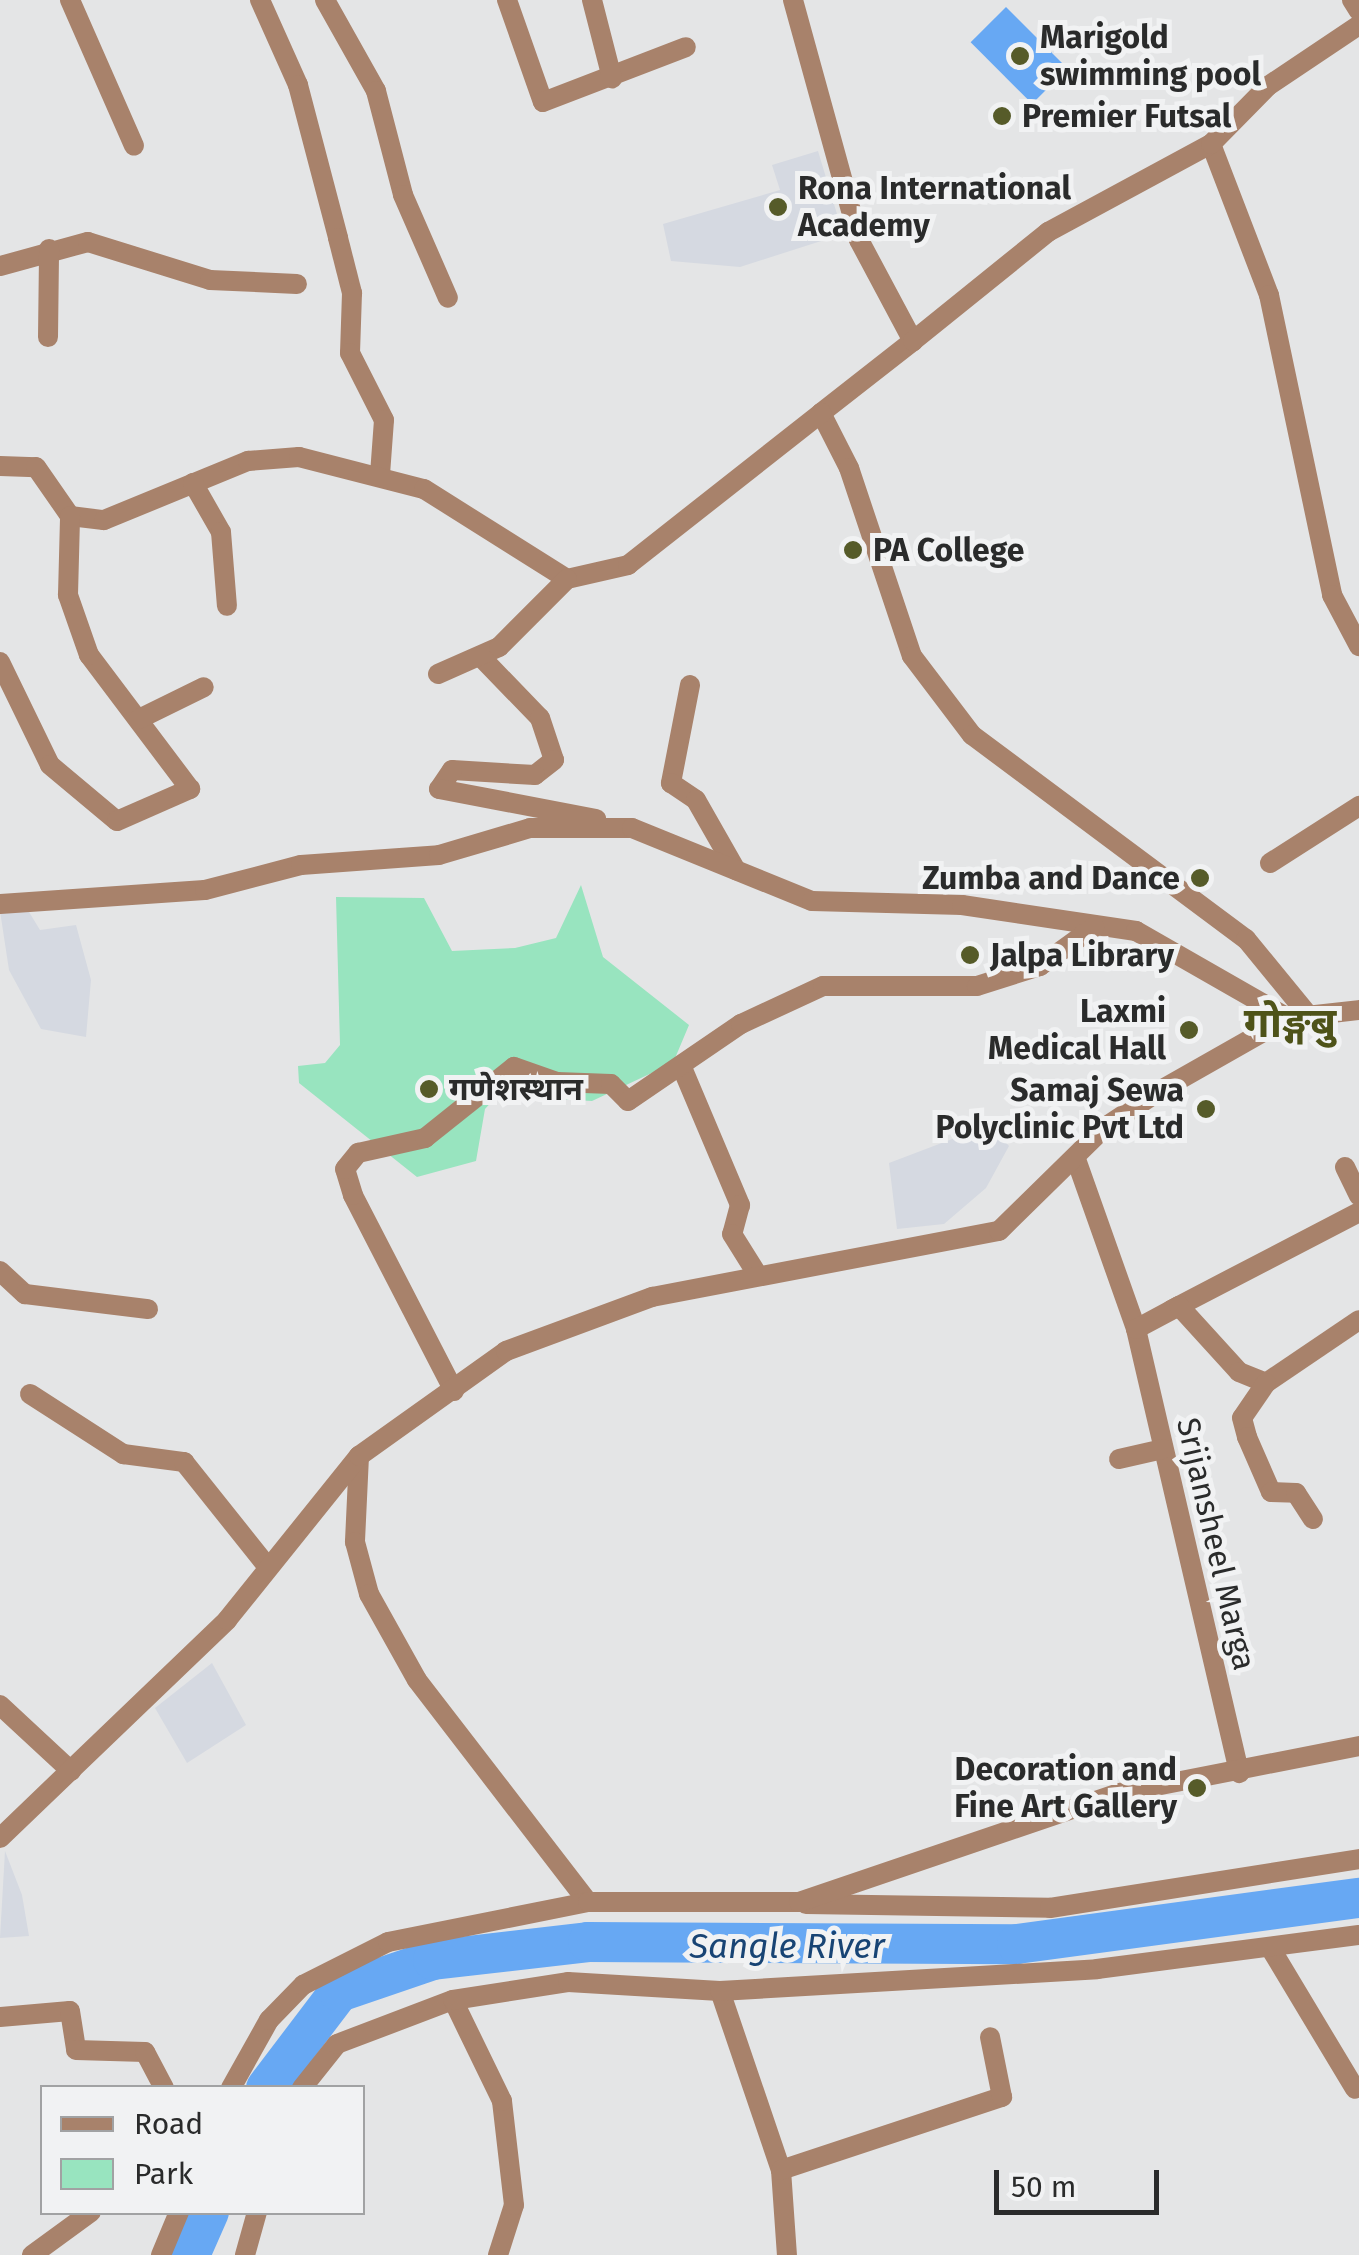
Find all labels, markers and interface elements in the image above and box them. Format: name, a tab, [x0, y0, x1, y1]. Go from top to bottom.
place label: Marigold swimming pool	[1040, 19, 1261, 94]
marker: Marigold swimming pool	[1009, 45, 1031, 67]
place label: Premier Futsal	[1022, 97, 1231, 135]
marker: Premier Futsal	[991, 105, 1013, 127]
place label: Rona International Academy	[798, 170, 1071, 245]
marker: Rona International Academy	[767, 196, 789, 218]
place label: PA College	[873, 531, 1024, 569]
marker: PA College	[842, 539, 864, 561]
place label: Zumba and Dance	[922, 859, 1180, 897]
marker: Zumba and Dance	[1189, 867, 1211, 889]
place label: Jalpa Library	[990, 936, 1174, 974]
marker: Jalpa Library	[959, 944, 981, 966]
place label: Laxmi Medical Hall	[988, 993, 1166, 1068]
district label: गोङ्गबु	[1244, 998, 1336, 1048]
marker: Laxmi Medical Hall	[1176, 1017, 1202, 1043]
place label: गणेशस्थान	[449, 1070, 583, 1108]
place label: Samaj Sewa Polyclinic Pvt Ltd	[935, 1072, 1184, 1147]
marker: गणेशस्थान	[418, 1078, 440, 1100]
marker: Samaj Sewa Polyclinic Pvt Ltd	[1193, 1096, 1219, 1122]
street label: Srijansheel Marga	[1168, 1414, 1264, 1674]
place label: Decoration and Fine Art Gallery	[954, 1751, 1177, 1826]
marker: Decoration and Fine Art Gallery	[1186, 1777, 1208, 1799]
water label: Sangle River	[689, 1925, 885, 1967]
legend	[40, 2085, 365, 2215]
text: Road	[134, 2106, 203, 2142]
scale bar	[999, 2150, 1164, 2212]
text: Park	[134, 2156, 193, 2192]
text: 50 m	[1011, 2169, 1076, 2205]

